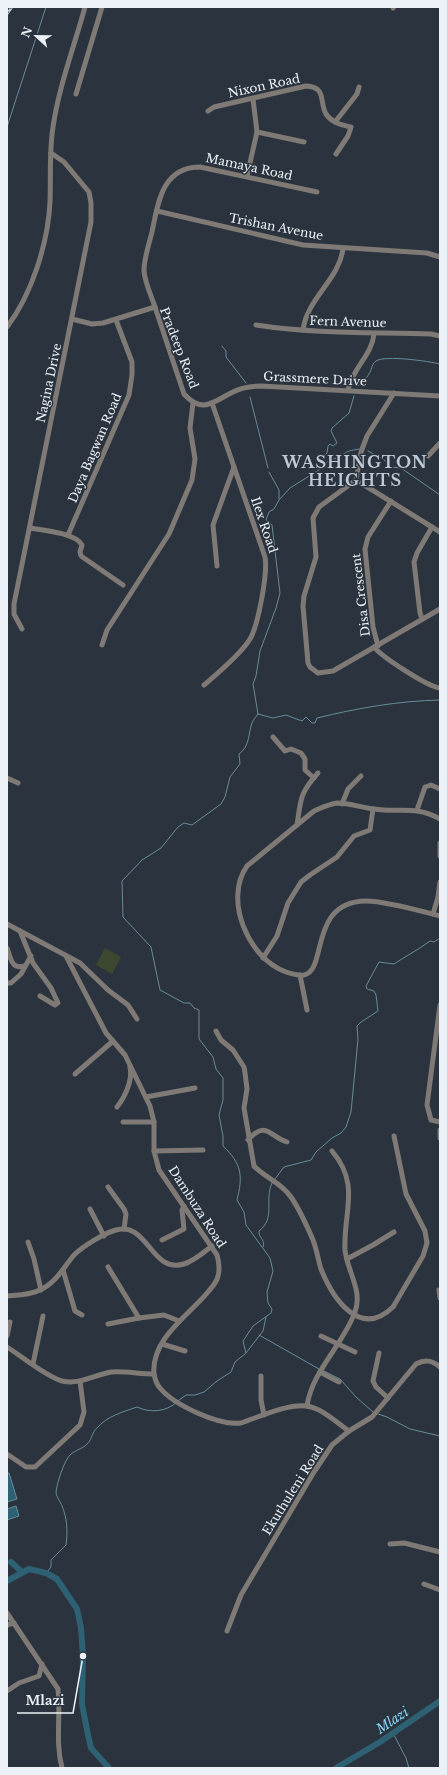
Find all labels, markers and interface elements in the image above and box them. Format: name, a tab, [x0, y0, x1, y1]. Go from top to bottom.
north arrow	[16, 16, 56, 56]
text: N	[18, 24, 35, 40]
street label: Nixon Road	[226, 71, 301, 100]
street label: Mamaya Road	[204, 150, 294, 183]
street label: Trishan Avenue	[228, 210, 325, 243]
street label: Pradeep Road	[157, 305, 202, 391]
street label: Fern Avenue	[309, 313, 387, 330]
street label: Nagina Drive	[33, 342, 64, 424]
street label: Grassmere Drive	[263, 368, 367, 389]
street label: Daya Bagwan Road	[65, 391, 124, 505]
district label: WASHINGTON HEIGHTS	[281, 452, 428, 490]
street label: Ilex Road	[248, 495, 281, 555]
street label: Disa Crescent	[348, 552, 373, 638]
street label: Dambuza Road	[165, 1163, 229, 1250]
street label: Ekuthuleni Road	[259, 1442, 326, 1538]
callout: Mlazi	[17, 1688, 73, 1713]
text: Mlazi	[25, 1692, 65, 1709]
water label: Mlazi	[372, 1703, 412, 1738]

